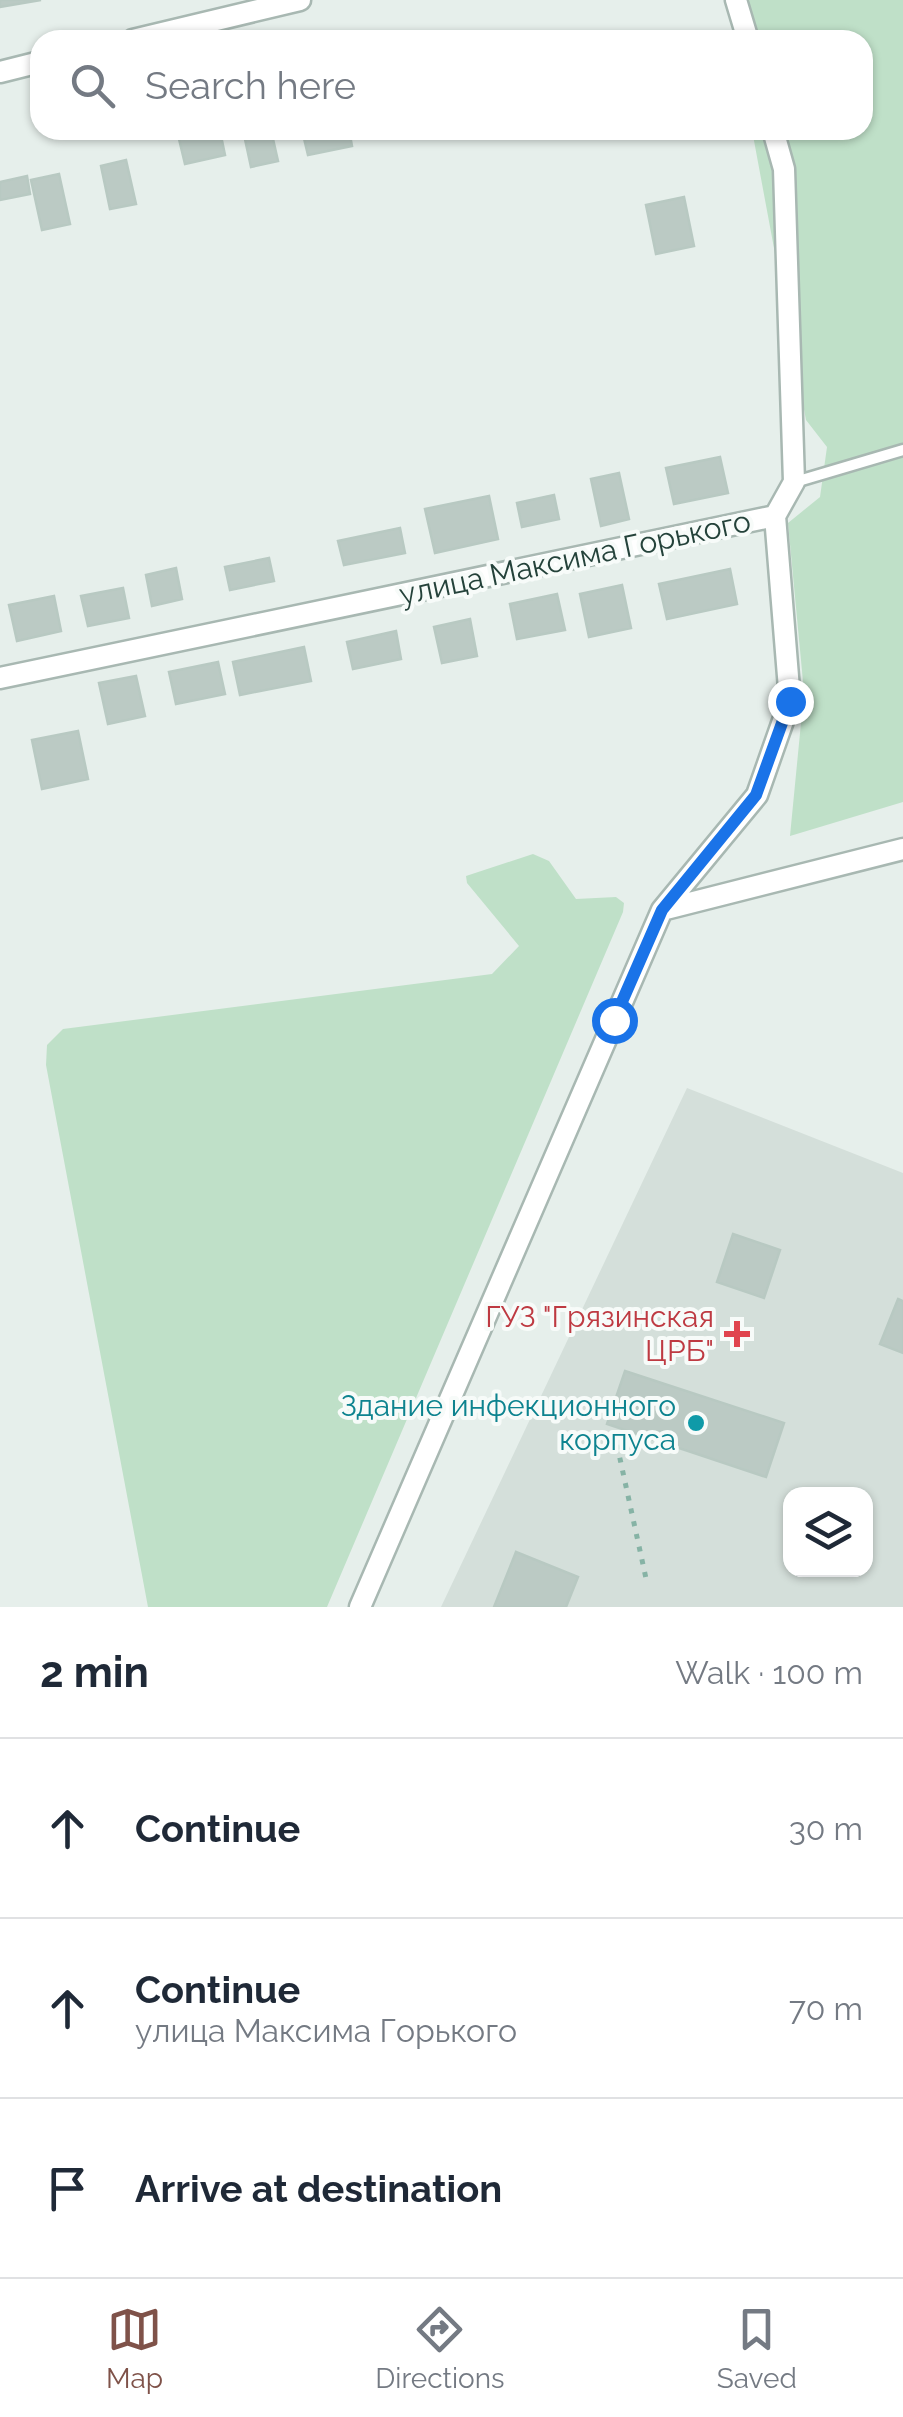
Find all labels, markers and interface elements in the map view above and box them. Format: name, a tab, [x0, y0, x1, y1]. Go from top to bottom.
search box	[30, 30, 873, 140]
icon: search	[65, 58, 120, 113]
text: Search here	[145, 63, 356, 108]
street label: улица Максима Горького	[396, 503, 754, 612]
route end	[768, 679, 814, 725]
route start	[592, 998, 638, 1044]
place label: ГУЗ "Грязинская ЦРБ"	[485, 1299, 714, 1368]
marker: ГУЗ "Грязинская ЦРБ"	[724, 1321, 750, 1347]
place label: Здание инфекционного корпуса	[340, 1388, 676, 1457]
marker: Здание инфекционного корпуса	[685, 1412, 707, 1434]
map controls	[783, 1487, 873, 1577]
button: layers	[783, 1487, 873, 1577]
text: 2 min	[40, 1648, 149, 1697]
text: Walk · 100 m	[675, 1654, 863, 1691]
icon: ahead	[40, 1801, 95, 1856]
text: Continue	[135, 1806, 300, 1851]
text: 30 m	[789, 1810, 863, 1847]
text: Continue	[135, 1967, 300, 2012]
icon: ahead	[40, 1981, 95, 2036]
text: 70 m	[789, 1990, 863, 2027]
text: улица Максима Горького	[135, 2012, 517, 2049]
icon: arrive	[40, 2161, 95, 2216]
text: Arrive at destination	[135, 2166, 502, 2211]
tab: Map	[106, 2302, 163, 2395]
tab: Directions	[375, 2302, 505, 2395]
tab: Saved	[717, 2302, 797, 2395]

